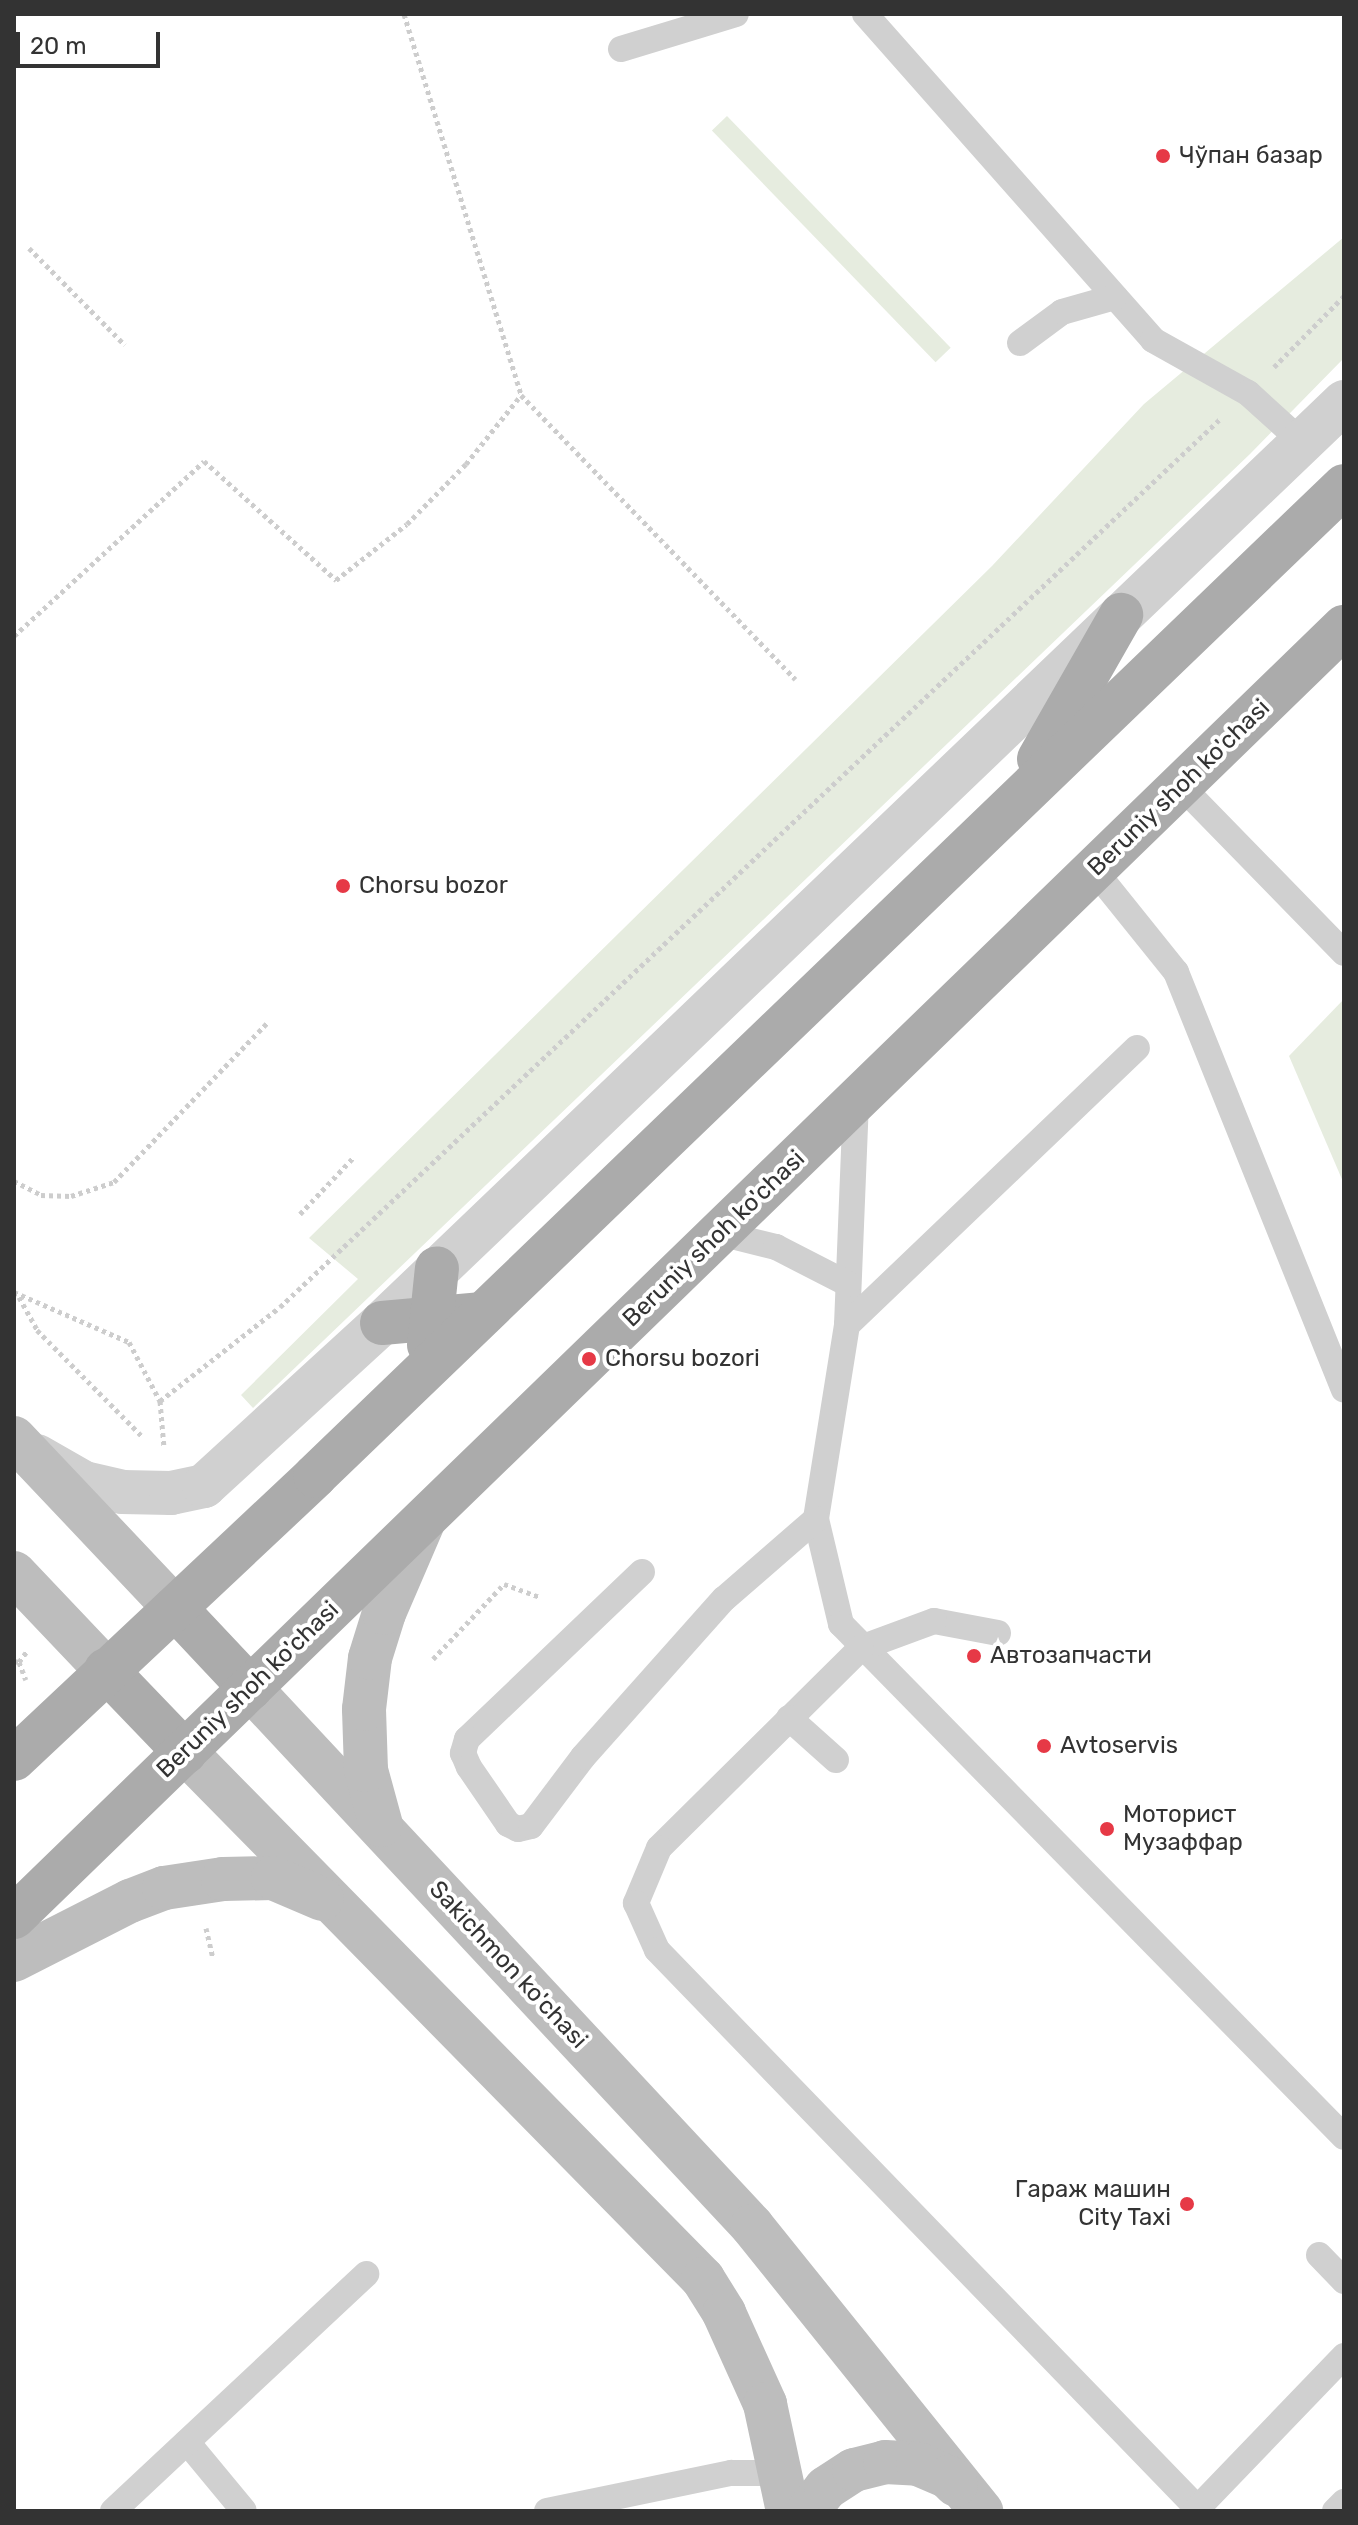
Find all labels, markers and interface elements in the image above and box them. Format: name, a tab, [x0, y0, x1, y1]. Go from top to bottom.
scale bar	[20, 16, 164, 66]
text: 20 m	[30, 32, 87, 60]
place label: Чўпан базар	[1179, 142, 1323, 170]
marker: Чўпан базар	[1154, 147, 1172, 165]
street label: Beruniy shoh ko'chasi	[1082, 694, 1276, 882]
place label: Chorsu bozor	[359, 872, 508, 900]
marker: Chorsu bozor	[334, 877, 352, 895]
street label: Beruniy shoh ko'chasi	[617, 1145, 811, 1333]
place label: Chorsu bozori	[605, 1345, 760, 1373]
marker: Chorsu bozori	[580, 1350, 598, 1368]
street label: Beruniy shoh ko'chasi	[151, 1596, 345, 1784]
place label: Автозапчасти	[990, 1642, 1152, 1670]
marker: Автозапчасти	[965, 1647, 983, 1665]
place label: Avtoservis	[1060, 1732, 1178, 1760]
marker: Avtoservis	[1035, 1737, 1053, 1755]
place label: Моторист Музаффар	[1123, 1801, 1243, 1857]
marker: Моторист Музаффар	[1098, 1820, 1116, 1838]
street label: Sakichmon ko'chasi	[423, 1875, 593, 2055]
place label: Гараж машин City Taxi	[1015, 2176, 1171, 2232]
marker: Гараж машин City Taxi	[1178, 2195, 1196, 2213]

